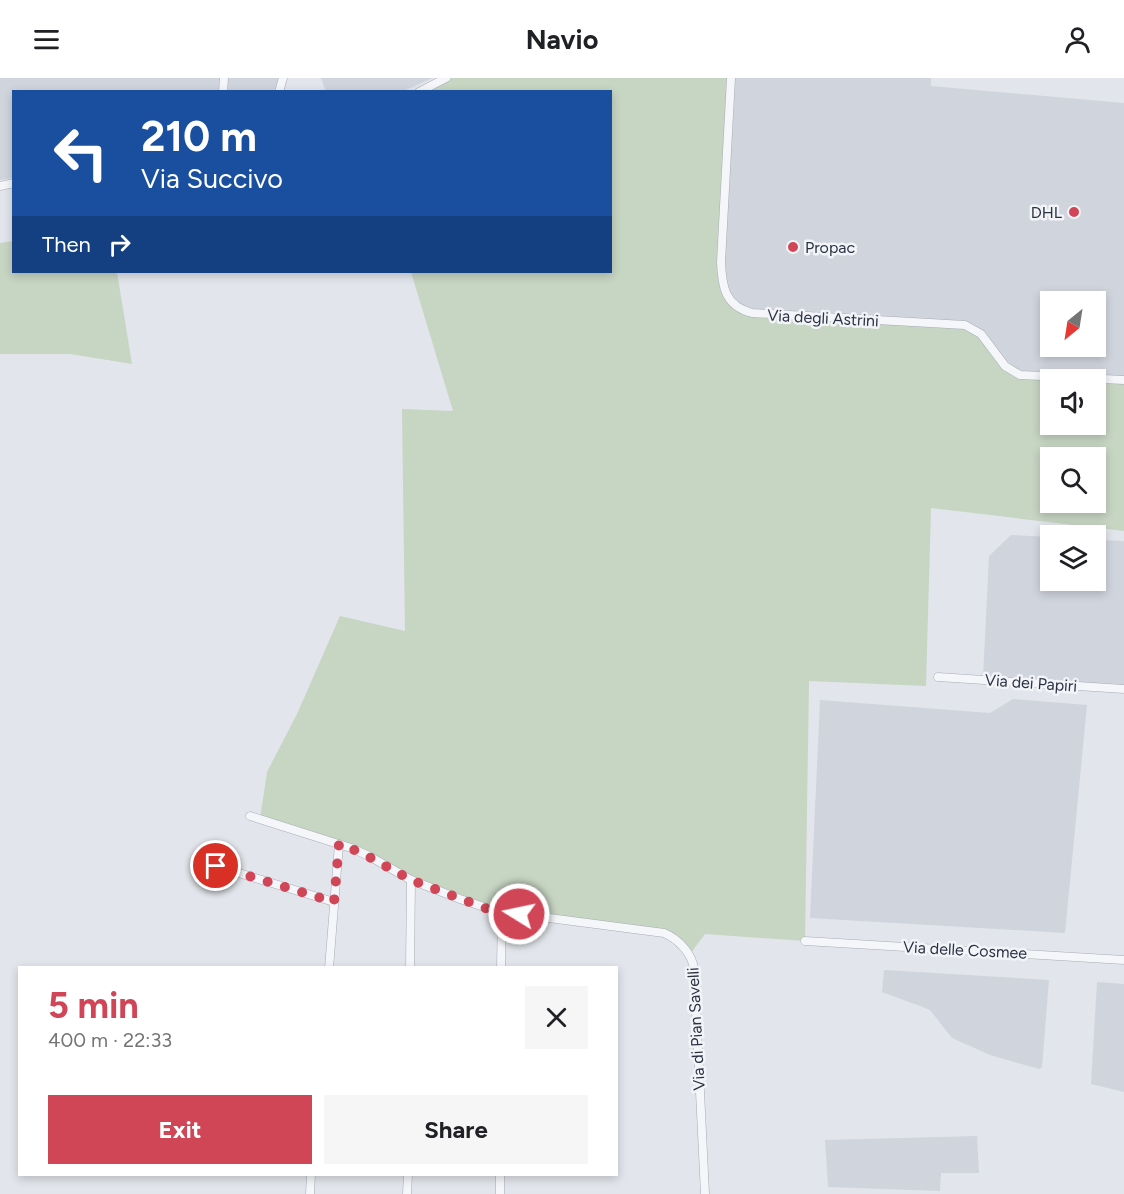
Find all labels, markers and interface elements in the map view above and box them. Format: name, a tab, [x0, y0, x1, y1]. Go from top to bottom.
icon: menu	[30, 23, 63, 56]
text: Navio	[526, 23, 598, 56]
icon: person	[1061, 23, 1094, 56]
text: 210 m	[141, 111, 257, 162]
icon: left	[42, 114, 120, 192]
text: Via Succivo	[141, 162, 283, 195]
place label: DHL	[1031, 203, 1063, 222]
marker: DHL	[1067, 205, 1081, 219]
icon: right	[103, 228, 136, 261]
text: Then	[42, 231, 91, 258]
place label: Propac	[805, 238, 856, 257]
marker: Propac	[786, 240, 800, 254]
north arrow	[1040, 291, 1106, 357]
map controls	[1040, 291, 1106, 591]
street label: Via degli Astrini	[767, 306, 879, 330]
button: sound	[1040, 369, 1106, 435]
button: search	[1040, 447, 1106, 513]
button: layers	[1040, 525, 1106, 591]
street label: Via dei Papiri	[984, 670, 1078, 696]
pin	[190, 840, 241, 891]
icon: arrive	[199, 849, 232, 882]
position arrow	[487, 882, 551, 946]
street label: Via delle Cosmee	[903, 937, 1028, 963]
street label: Via di Pian Savelli	[683, 967, 709, 1091]
text: 5 min	[48, 984, 139, 1027]
button: close	[525, 986, 588, 1049]
text: 400 m · 22:33	[48, 1028, 172, 1052]
button: Exit	[48, 1095, 312, 1164]
button: Share	[324, 1095, 588, 1164]

